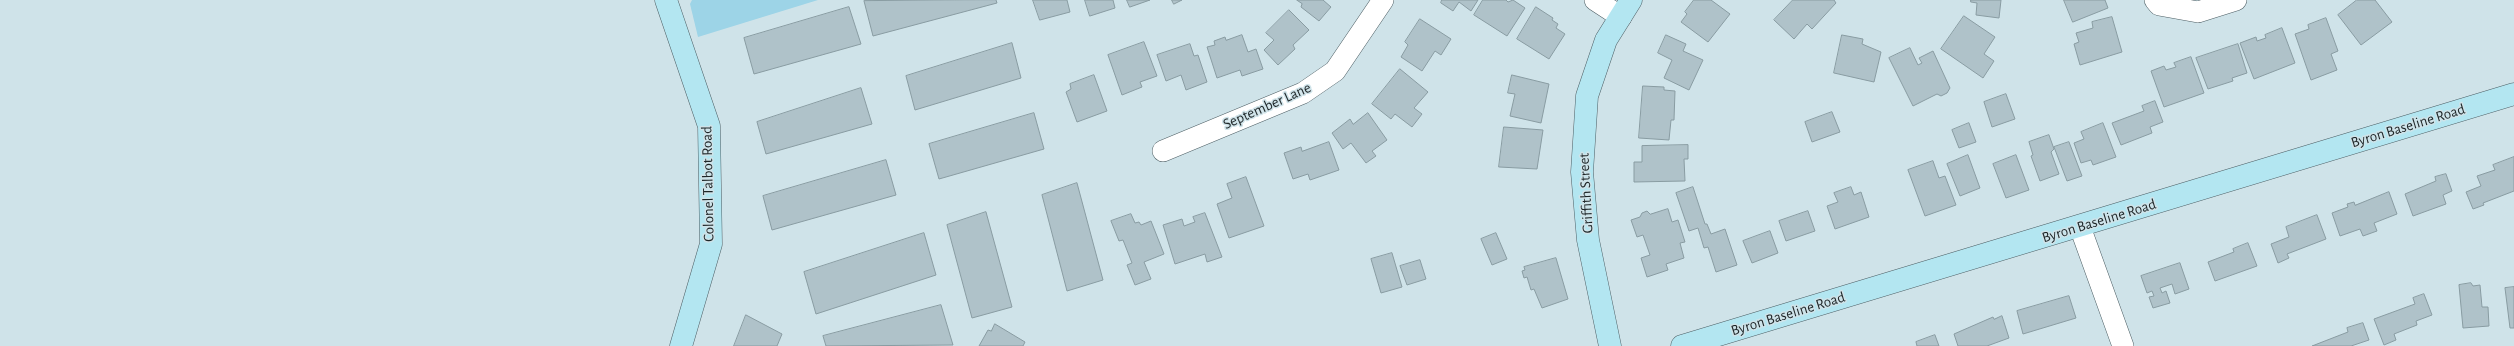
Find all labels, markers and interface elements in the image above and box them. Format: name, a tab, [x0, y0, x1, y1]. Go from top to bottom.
street label: September Lane	[1220, 79, 1314, 133]
street label: Byron Baseline Road	[2349, 100, 2467, 152]
street label: Colonel Talbot Road	[698, 126, 718, 242]
street label: Griffith Street	[1575, 152, 1597, 234]
street label: Byron Baseline Road	[2040, 195, 2158, 247]
street label: Byron Baseline Road	[1729, 288, 1847, 340]

